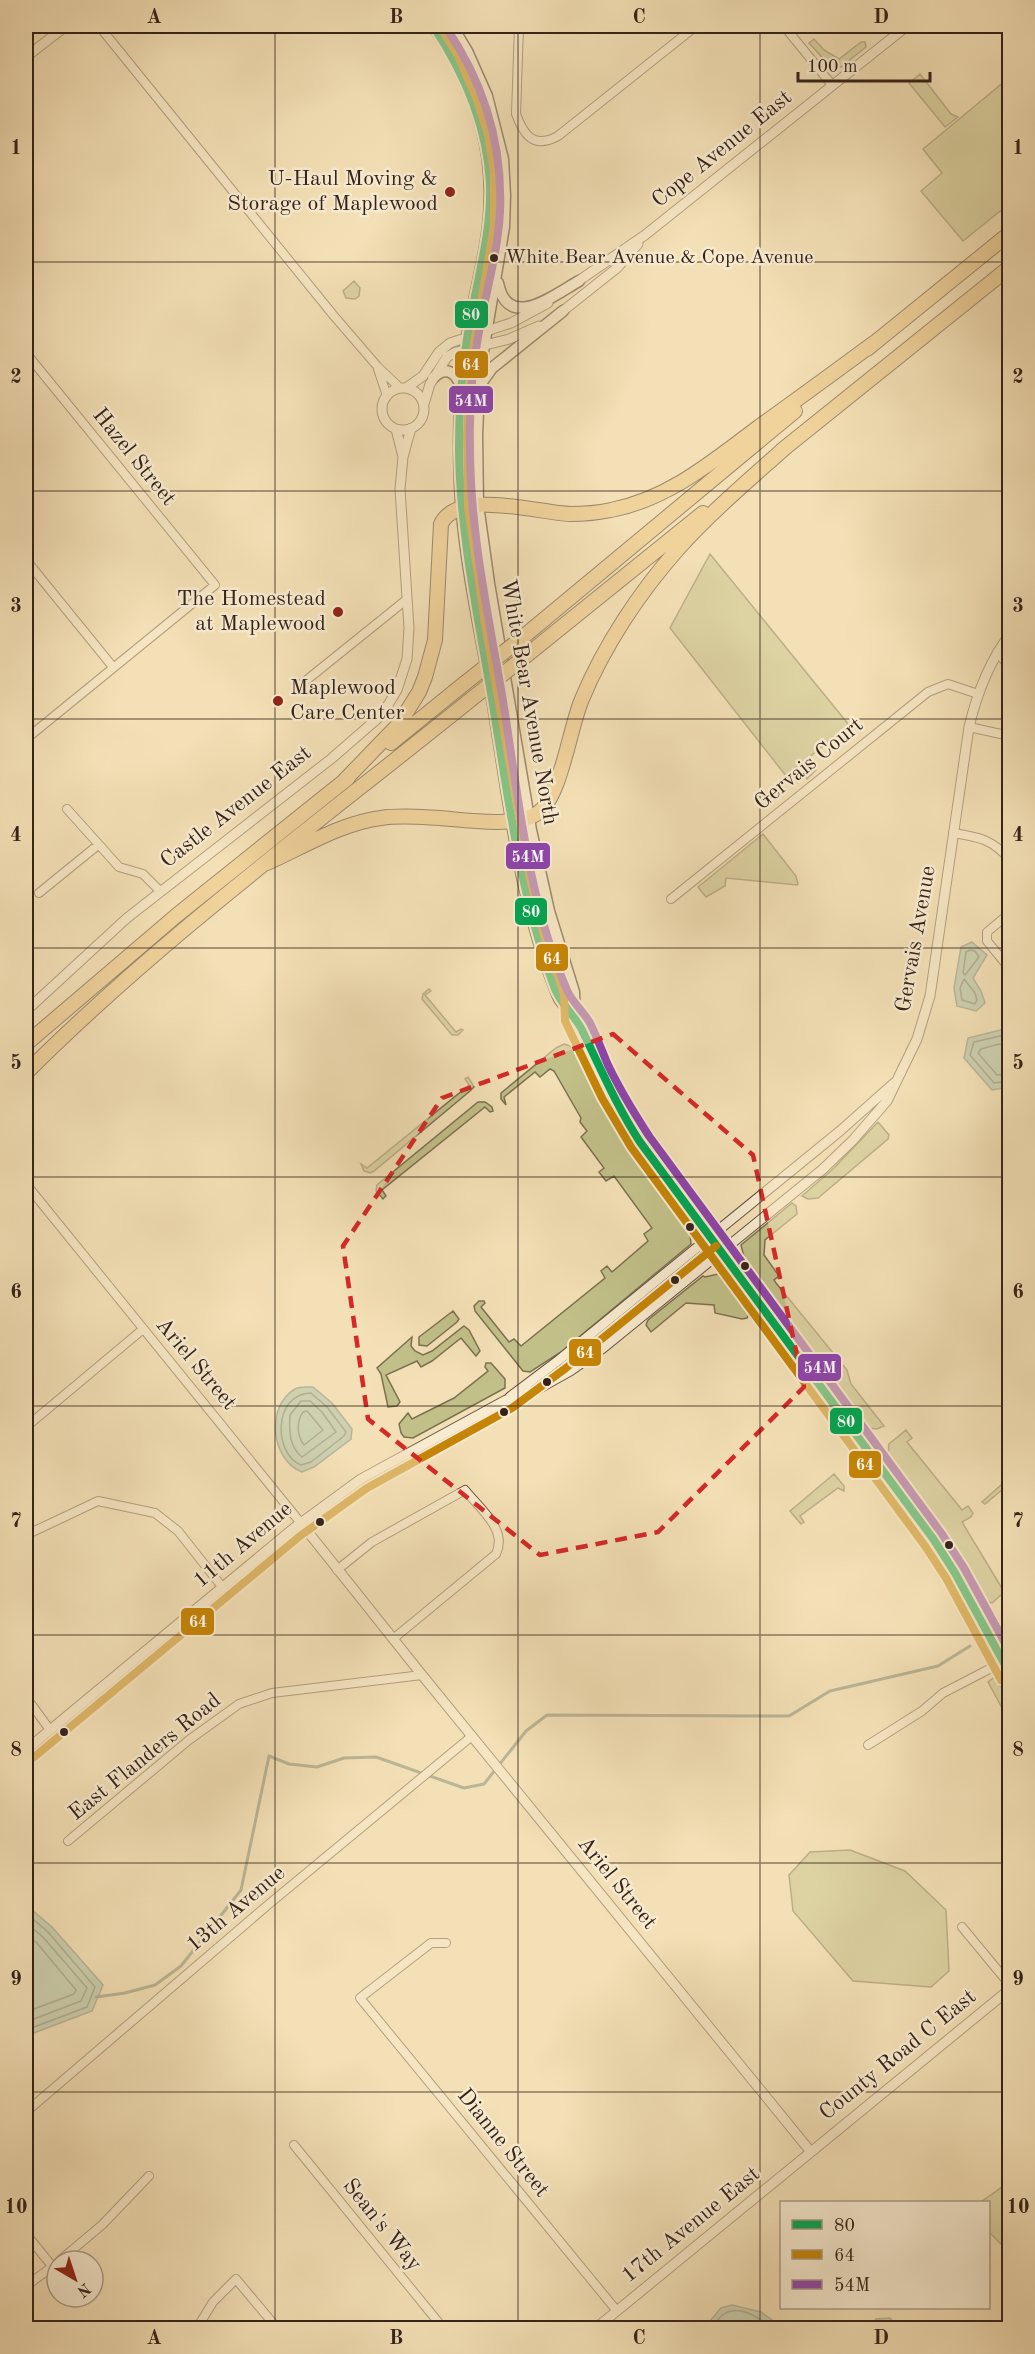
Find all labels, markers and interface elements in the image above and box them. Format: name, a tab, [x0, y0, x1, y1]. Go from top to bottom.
text: A	[146, 8, 162, 28]
text: B	[389, 8, 403, 28]
text: C	[632, 8, 646, 28]
text: D	[873, 8, 889, 28]
scale bar	[798, 45, 930, 83]
text: 100 m	[807, 58, 858, 76]
street label: Cope Avenue East	[648, 86, 796, 212]
text: 1	[10, 139, 22, 159]
text: 1	[1012, 139, 1024, 159]
place label: U-Haul Moving & Storage of Maplewood	[227, 168, 438, 215]
marker: U-Haul Moving & Storage of Maplewood	[443, 185, 457, 199]
place label: White Bear Avenue & Cope Avenue	[505, 248, 814, 268]
marker: White Bear Avenue & Cope Avenue	[488, 252, 500, 264]
line badge: 80	[454, 300, 489, 329]
text: 80	[462, 308, 480, 324]
line badge: 64	[454, 350, 489, 379]
text: 64	[462, 358, 480, 374]
text: 2	[10, 368, 22, 388]
text: 2	[1012, 368, 1024, 388]
line badge: 54M	[448, 385, 494, 414]
text: 54M	[455, 394, 487, 410]
street label: Hazel Street	[88, 404, 180, 510]
street label: White Bear Avenue North	[497, 577, 561, 827]
place label: The Homestead at Maplewood	[176, 588, 326, 635]
text: 3	[10, 597, 22, 617]
text: 3	[1012, 597, 1024, 617]
marker: The Homestead at Maplewood	[331, 605, 345, 619]
place label: Maplewood Care Center	[290, 677, 405, 724]
marker: Maplewood Care Center	[271, 694, 285, 708]
street label: Gervais Court	[751, 714, 867, 814]
street label: Castle Avenue East	[157, 742, 315, 872]
text: 4	[10, 826, 22, 846]
text: 4	[1012, 826, 1024, 846]
line badge: 54M	[505, 842, 551, 870]
text: 54M	[512, 850, 544, 866]
street label: Gervais Avenue	[892, 864, 940, 1014]
line badge: 80	[514, 897, 548, 926]
text: 80	[522, 905, 540, 921]
line badge: 64	[535, 943, 569, 972]
text: 64	[543, 952, 561, 968]
text: 5	[10, 1053, 22, 1074]
text: 5	[1012, 1053, 1024, 1074]
unlabelled marker	[684, 1221, 696, 1233]
unlabelled marker	[739, 1260, 751, 1272]
unlabelled marker	[669, 1274, 681, 1286]
text: 6	[10, 1283, 22, 1303]
text: 6	[1012, 1283, 1024, 1303]
street label: Ariel Street	[151, 1314, 241, 1414]
line badge: 64	[568, 1338, 602, 1367]
text: 64	[576, 1346, 594, 1362]
line badge: 54M	[797, 1353, 842, 1382]
text: 54M	[804, 1361, 836, 1377]
unlabelled marker	[541, 1376, 553, 1388]
unlabelled marker	[498, 1406, 510, 1418]
line badge: 80	[829, 1407, 863, 1435]
text: 80	[837, 1415, 855, 1431]
line badge: 64	[848, 1450, 882, 1479]
text: 64	[856, 1458, 874, 1474]
street label: 11th Avenue	[189, 1498, 297, 1592]
text: 7	[10, 1512, 22, 1532]
text: 7	[1012, 1512, 1024, 1532]
unlabelled marker	[314, 1516, 326, 1528]
unlabelled marker	[943, 1539, 955, 1551]
line badge: 64	[180, 1607, 215, 1636]
text: 64	[189, 1615, 207, 1631]
street label: East Flanders Road	[65, 1689, 225, 1825]
unlabelled marker	[58, 1726, 70, 1738]
text: 8	[10, 1741, 22, 1761]
text: 8	[1012, 1741, 1024, 1761]
street label: Ariel Street	[573, 1832, 661, 1934]
street label: 13th Avenue	[182, 1862, 290, 1956]
text: 9	[10, 1970, 22, 1990]
text: 9	[1012, 1970, 1024, 1990]
street label: County Road C East	[816, 1985, 980, 2125]
street label: Dianne Street	[453, 2085, 553, 2201]
street label: 17th Avenue East	[618, 2163, 764, 2287]
street label: Sean's Way	[338, 2175, 426, 2275]
text: 10	[4, 2198, 28, 2218]
text: 10	[1006, 2198, 1030, 2218]
legend	[780, 2201, 990, 2309]
text: 80	[834, 2217, 855, 2235]
text: 64	[834, 2247, 855, 2265]
north arrow	[45, 2249, 105, 2309]
text: 54M	[834, 2277, 870, 2295]
text: N	[73, 2279, 93, 2300]
text: A	[146, 2329, 162, 2349]
text: B	[389, 2329, 403, 2349]
text: C	[632, 2329, 646, 2349]
text: D	[873, 2329, 889, 2349]

